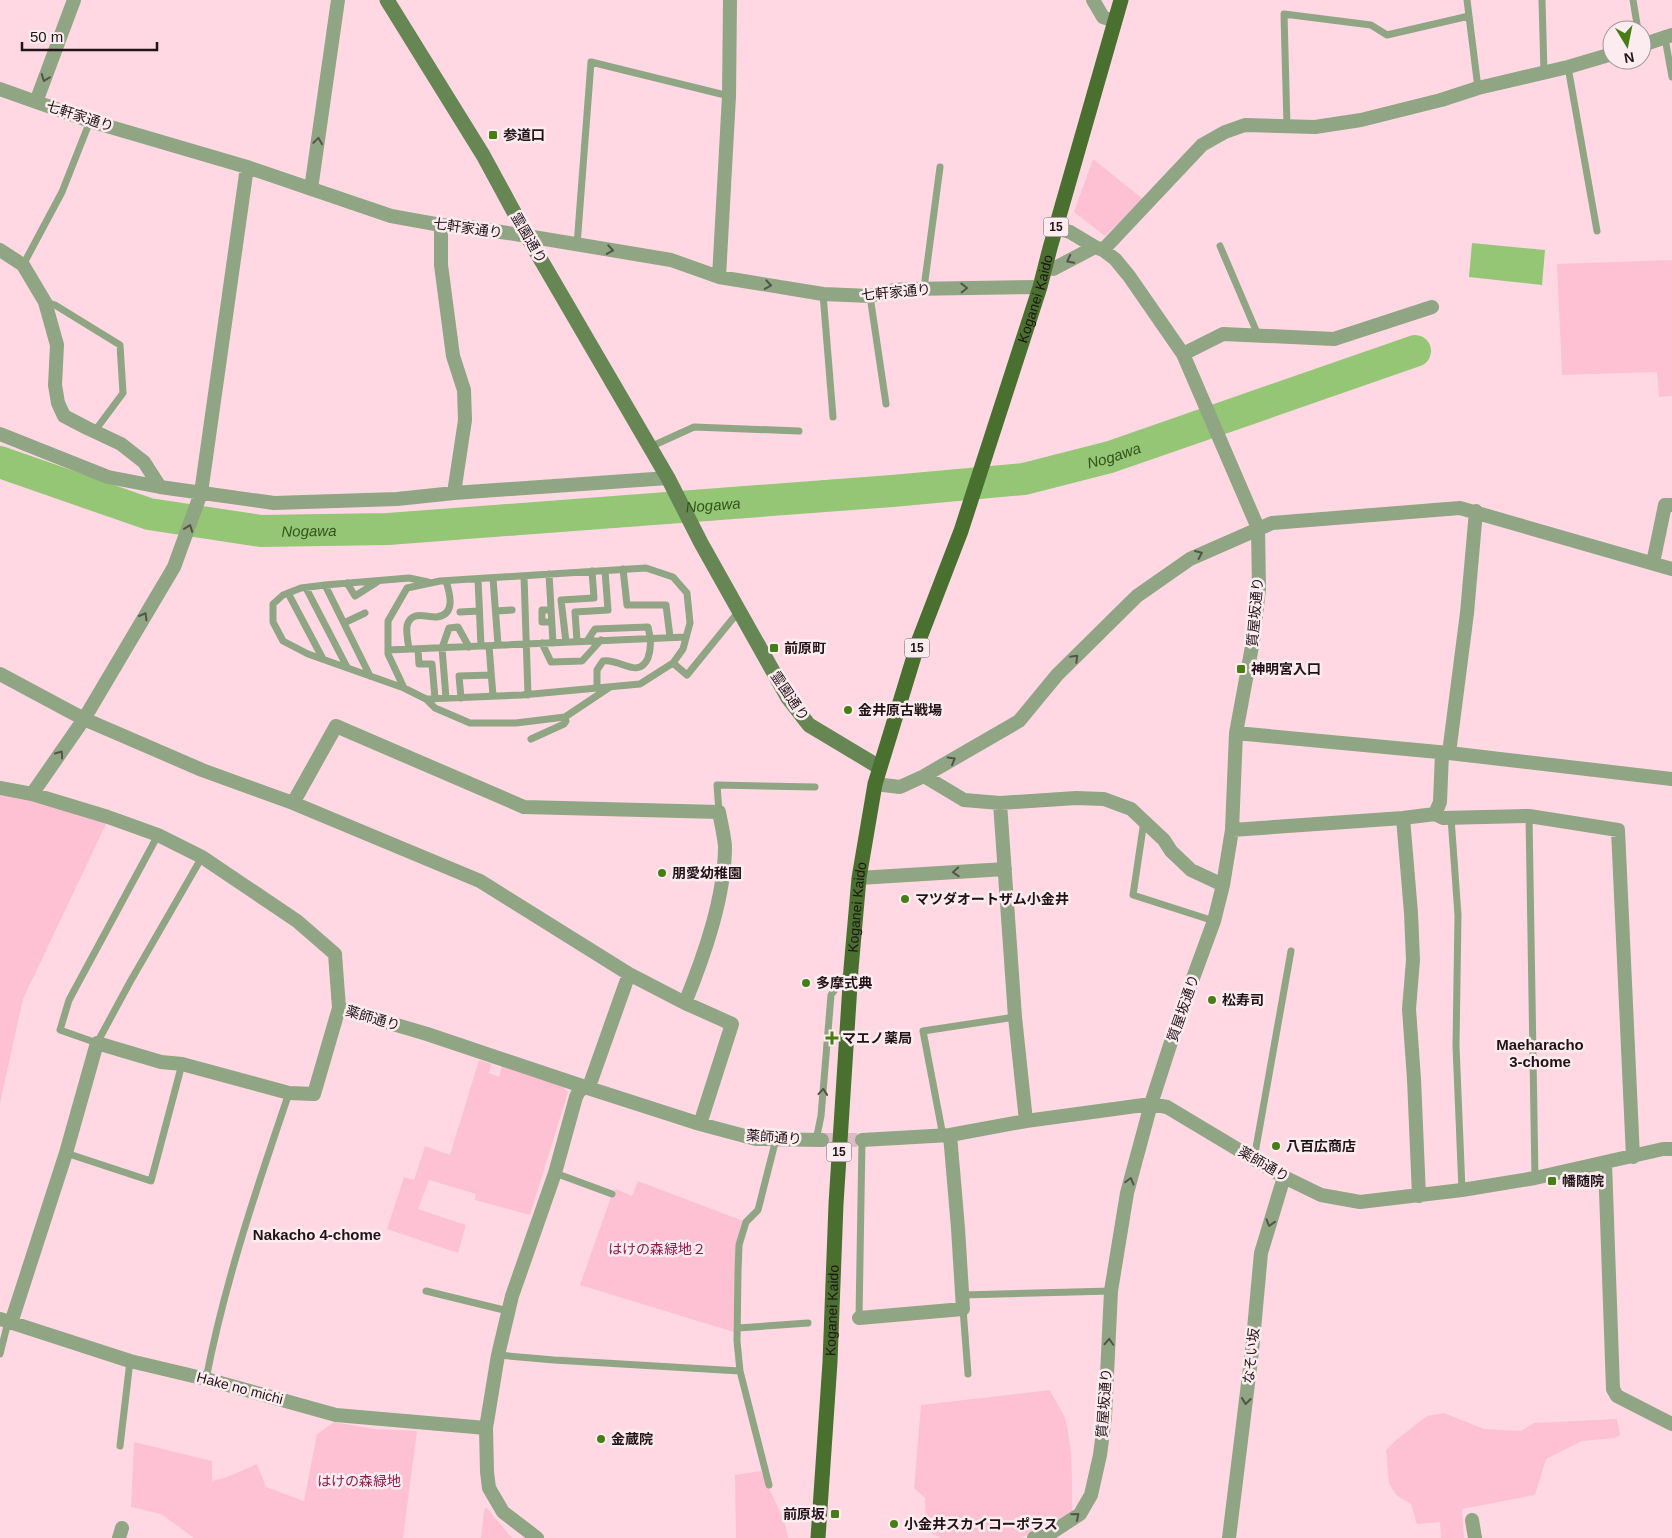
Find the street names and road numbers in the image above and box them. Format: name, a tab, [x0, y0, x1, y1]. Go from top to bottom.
street label: 七軒家通り	[44, 98, 116, 134]
street label: 霊園通り	[508, 210, 550, 266]
street label: 七軒家通り	[432, 215, 504, 241]
road number: 15	[1044, 218, 1068, 236]
street label: Koganei Kaido	[1014, 253, 1056, 345]
street label: 七軒家通り	[860, 281, 932, 303]
street label: 質屋坂通り	[1244, 576, 1266, 648]
road number: 15	[904, 638, 930, 658]
street label: 霊園通り	[768, 668, 812, 724]
street label: Koganei Kaido	[844, 860, 870, 953]
street label: 質屋坂通り	[1164, 972, 1202, 1044]
street label: 薬師通り	[344, 1003, 402, 1033]
street label: 薬師通り	[746, 1127, 802, 1147]
road number: 15	[826, 1142, 852, 1162]
street label: 薬師通り	[1236, 1143, 1292, 1185]
street label: Koganei Kaido	[822, 1264, 842, 1356]
street label: なそい坂	[1240, 1327, 1262, 1385]
street label: 質屋坂通り	[1094, 1368, 1114, 1438]
street label: Hake no michi	[195, 1369, 285, 1407]

